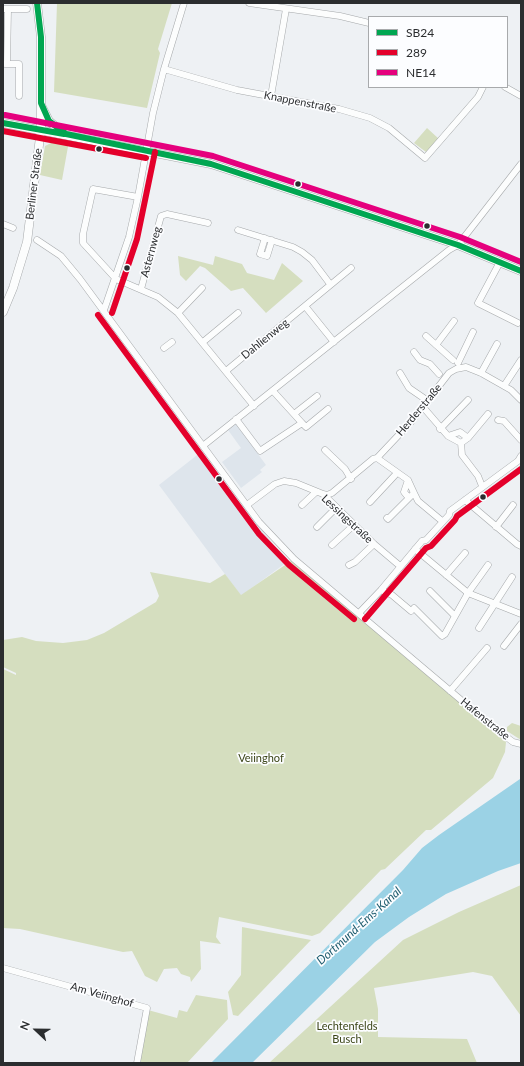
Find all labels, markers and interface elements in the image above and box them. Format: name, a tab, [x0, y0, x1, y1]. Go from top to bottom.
legend	[368, 16, 508, 88]
text: SB24	[406, 25, 434, 40]
text: 289	[406, 45, 427, 60]
text: NE14	[406, 65, 436, 80]
street label: Knappenstraße	[263, 89, 337, 115]
unlabelled marker	[94, 144, 104, 154]
street label: Berliner Straße	[23, 147, 45, 221]
unlabelled marker	[293, 179, 303, 189]
unlabelled marker	[422, 221, 432, 231]
street label: Asternweg	[138, 225, 164, 279]
unlabelled marker	[122, 263, 132, 273]
street label: Dahlienweg	[239, 316, 291, 362]
street label: Herderstraße	[393, 381, 445, 439]
unlabelled marker	[214, 474, 224, 484]
street label: Lessingstraße	[319, 492, 375, 546]
unlabelled marker	[478, 492, 488, 502]
street label: Hafenstraße	[458, 695, 512, 743]
park label: Veiinghof	[238, 751, 284, 765]
water label: Dortmund-Ems-Kanal	[314, 884, 404, 968]
street label: Am Veiinghof	[69, 980, 135, 1010]
north arrow	[16, 1010, 56, 1050]
text: N	[17, 1019, 32, 1032]
park label: Lechtenfelds Busch	[316, 1019, 378, 1045]

